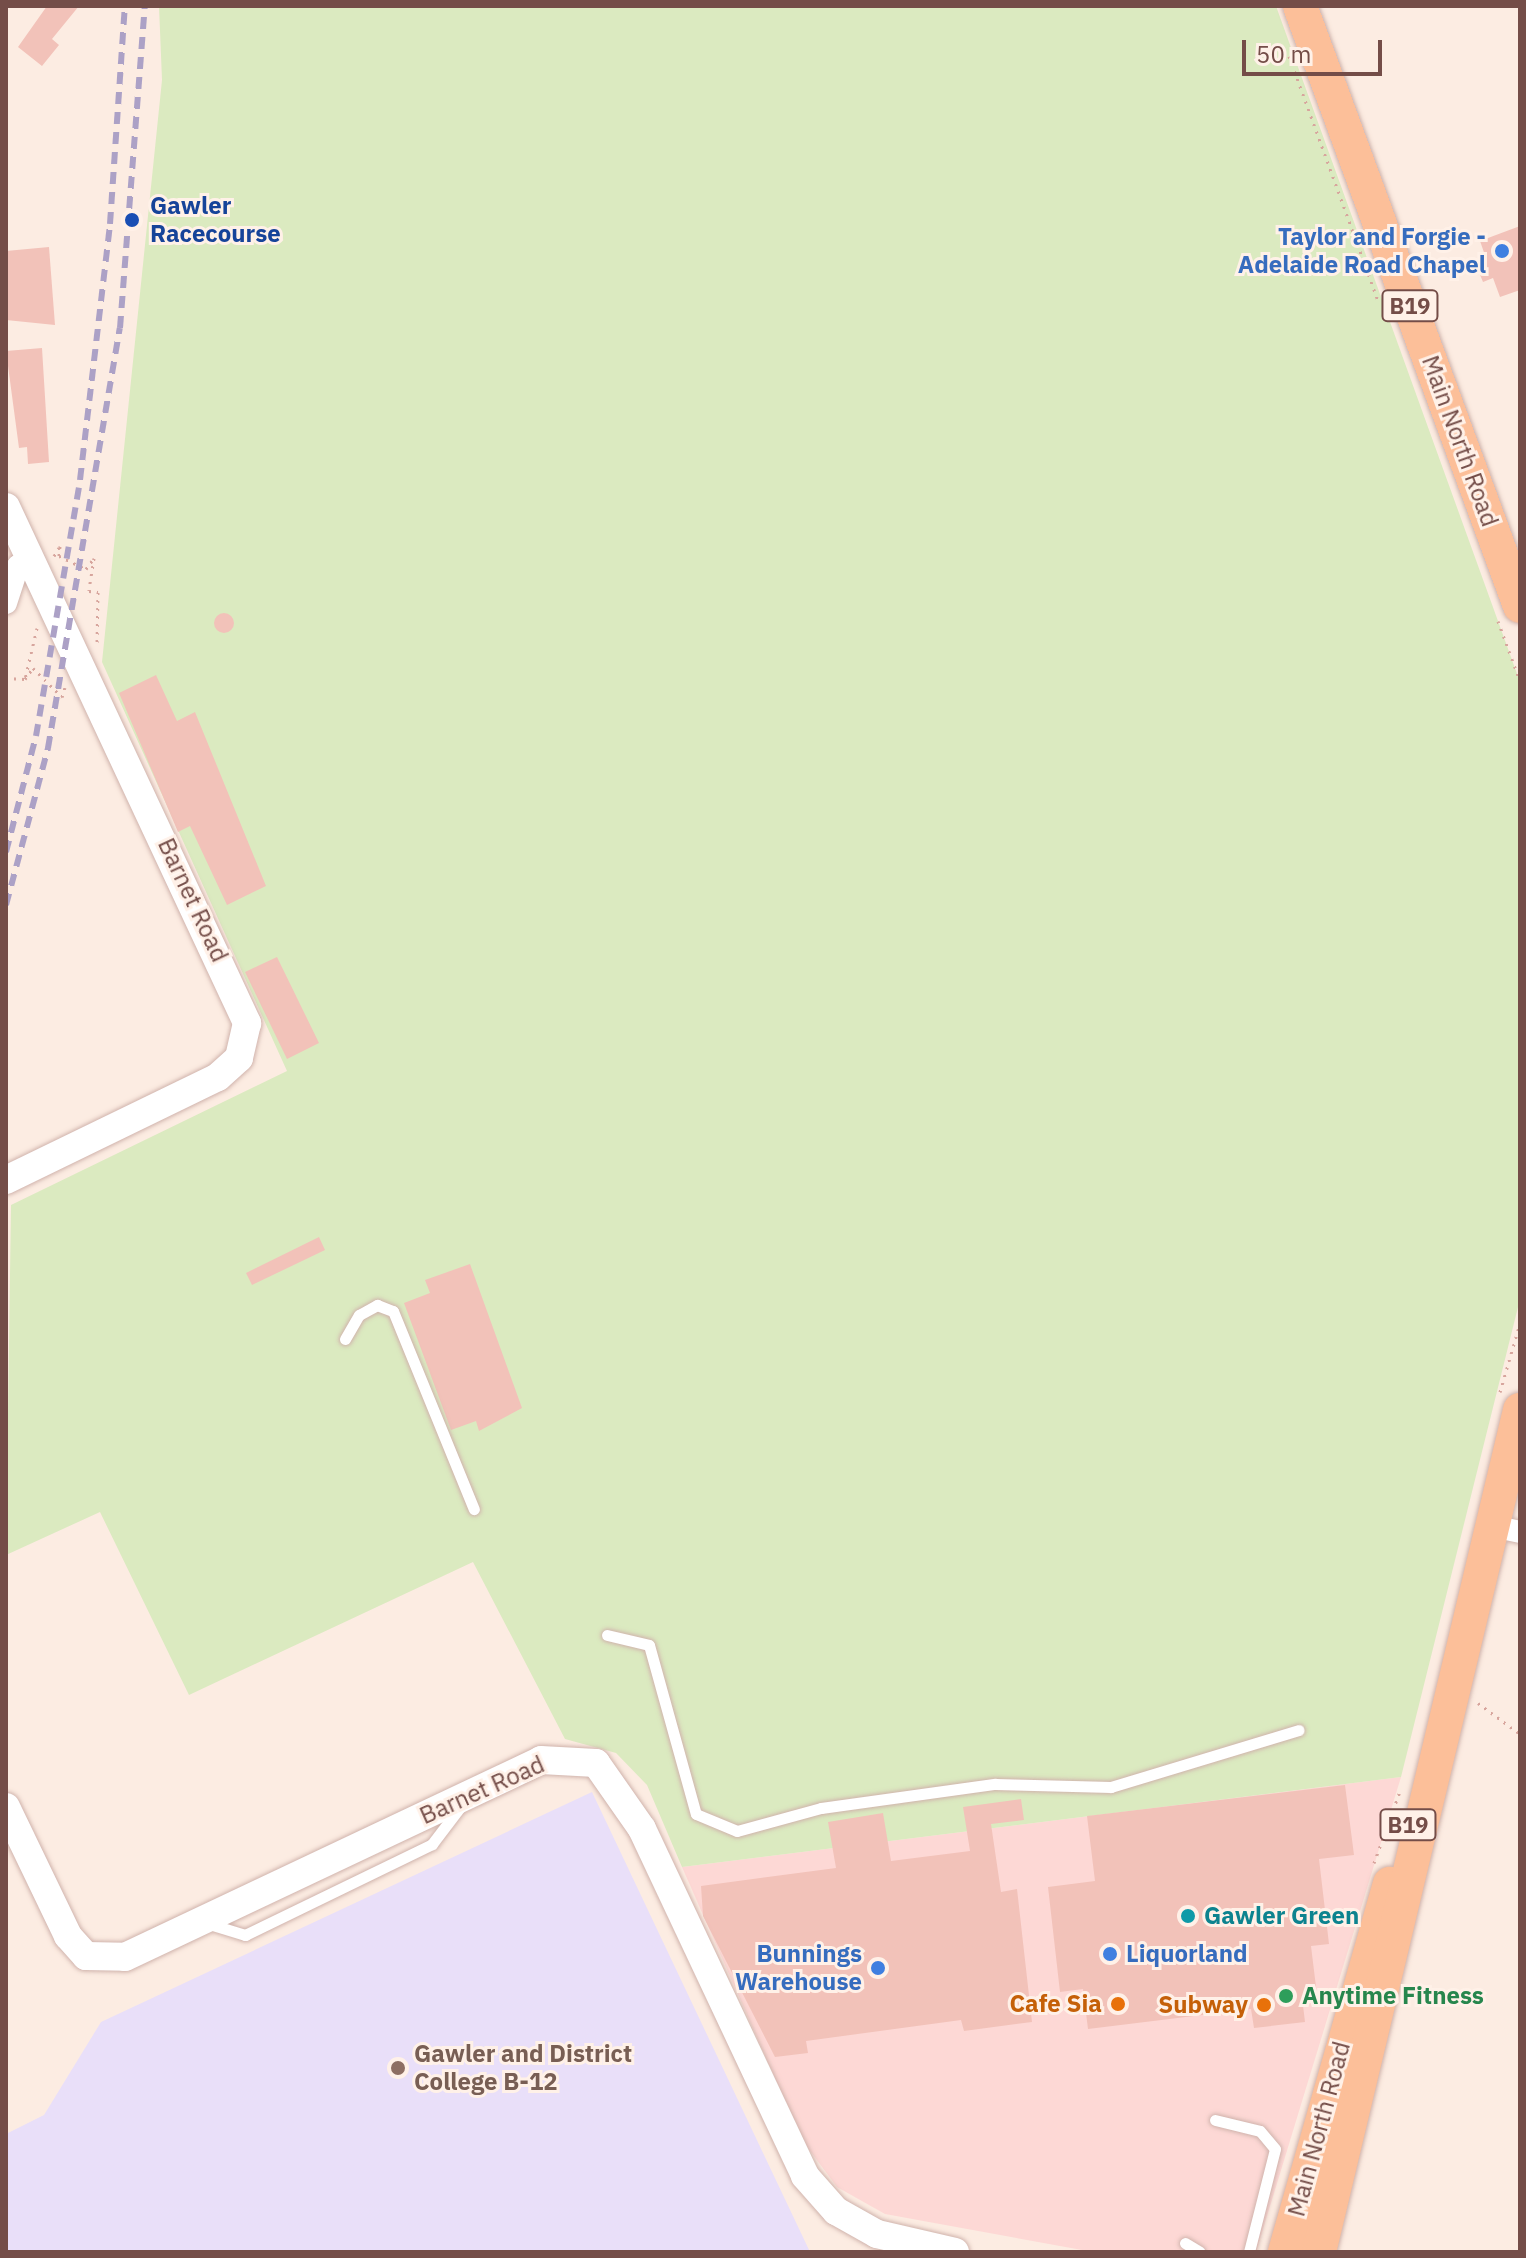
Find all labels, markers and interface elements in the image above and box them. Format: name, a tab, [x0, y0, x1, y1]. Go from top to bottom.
scale bar	[1246, 24, 1386, 74]
text: 50 m	[1256, 38, 1311, 70]
place label: Gawler Racecourse	[150, 192, 281, 248]
marker: Gawler Racecourse	[121, 209, 143, 231]
place label: Taylor and Forgie - Adelaide Road Chapel	[1238, 223, 1486, 279]
marker: Taylor and Forgie - Adelaide Road Chapel	[1493, 242, 1511, 260]
road number: B19	[1380, 288, 1440, 324]
street label: Main North Road	[1416, 352, 1504, 530]
street label: Barnet Road	[152, 833, 234, 967]
street label: Barnet Road	[415, 1750, 549, 1830]
road number: B19	[1378, 1807, 1438, 1843]
place label: Gawler Green	[1204, 1902, 1359, 1930]
marker: Gawler Green	[1179, 1907, 1197, 1925]
place label: Bunnings Warehouse	[735, 1940, 862, 1996]
place label: Liquorland	[1126, 1940, 1248, 1968]
marker: Liquorland	[1101, 1945, 1119, 1963]
marker: Bunnings Warehouse	[869, 1959, 887, 1977]
place label: Anytime Fitness	[1302, 1982, 1484, 2010]
marker: Anytime Fitness	[1277, 1987, 1295, 2005]
place label: Cafe Sia	[1010, 1990, 1102, 2018]
place label: Subway	[1158, 1991, 1248, 2019]
marker: Cafe Sia	[1109, 1995, 1127, 2013]
marker: Subway	[1255, 1996, 1273, 2014]
street label: Main North Road	[1282, 2038, 1356, 2220]
place label: Gawler and District College B-12	[414, 2040, 632, 2096]
marker: Gawler and District College B-12	[389, 2059, 407, 2077]

